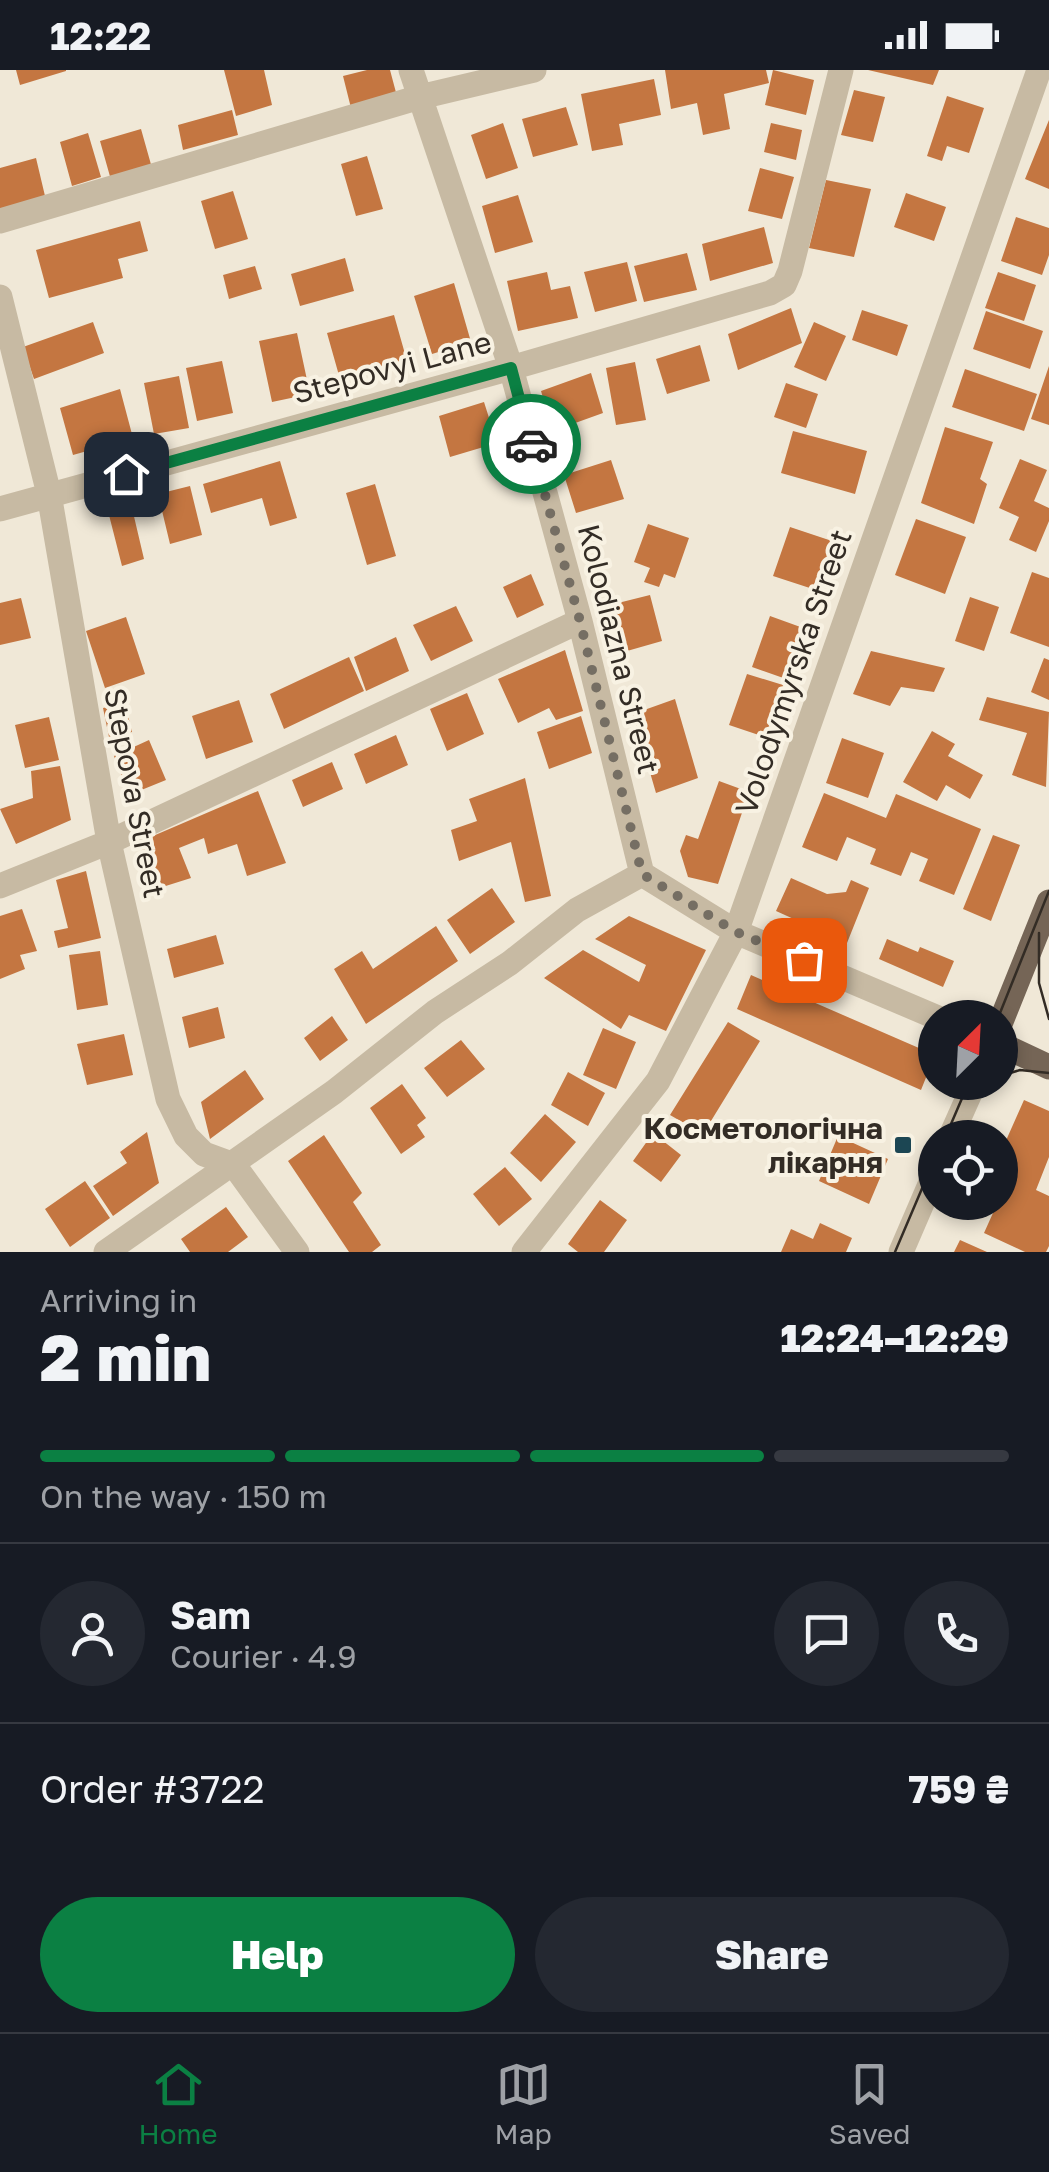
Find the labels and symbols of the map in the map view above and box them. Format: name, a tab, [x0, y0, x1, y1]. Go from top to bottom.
street label: Stepovyi Lane	[289, 323, 495, 411]
courier	[481, 394, 581, 494]
pin	[84, 432, 169, 517]
street label: Kolodiazna Street	[571, 521, 667, 777]
street label: Volodymyrska Street	[727, 525, 859, 819]
street label: Stepova Street	[97, 685, 173, 901]
pin	[762, 918, 847, 1003]
north arrow	[918, 1000, 1018, 1100]
place label: Косметологічна лікарня	[643, 1110, 883, 1180]
marker: Косметологічна лікарня	[892, 1134, 914, 1156]

